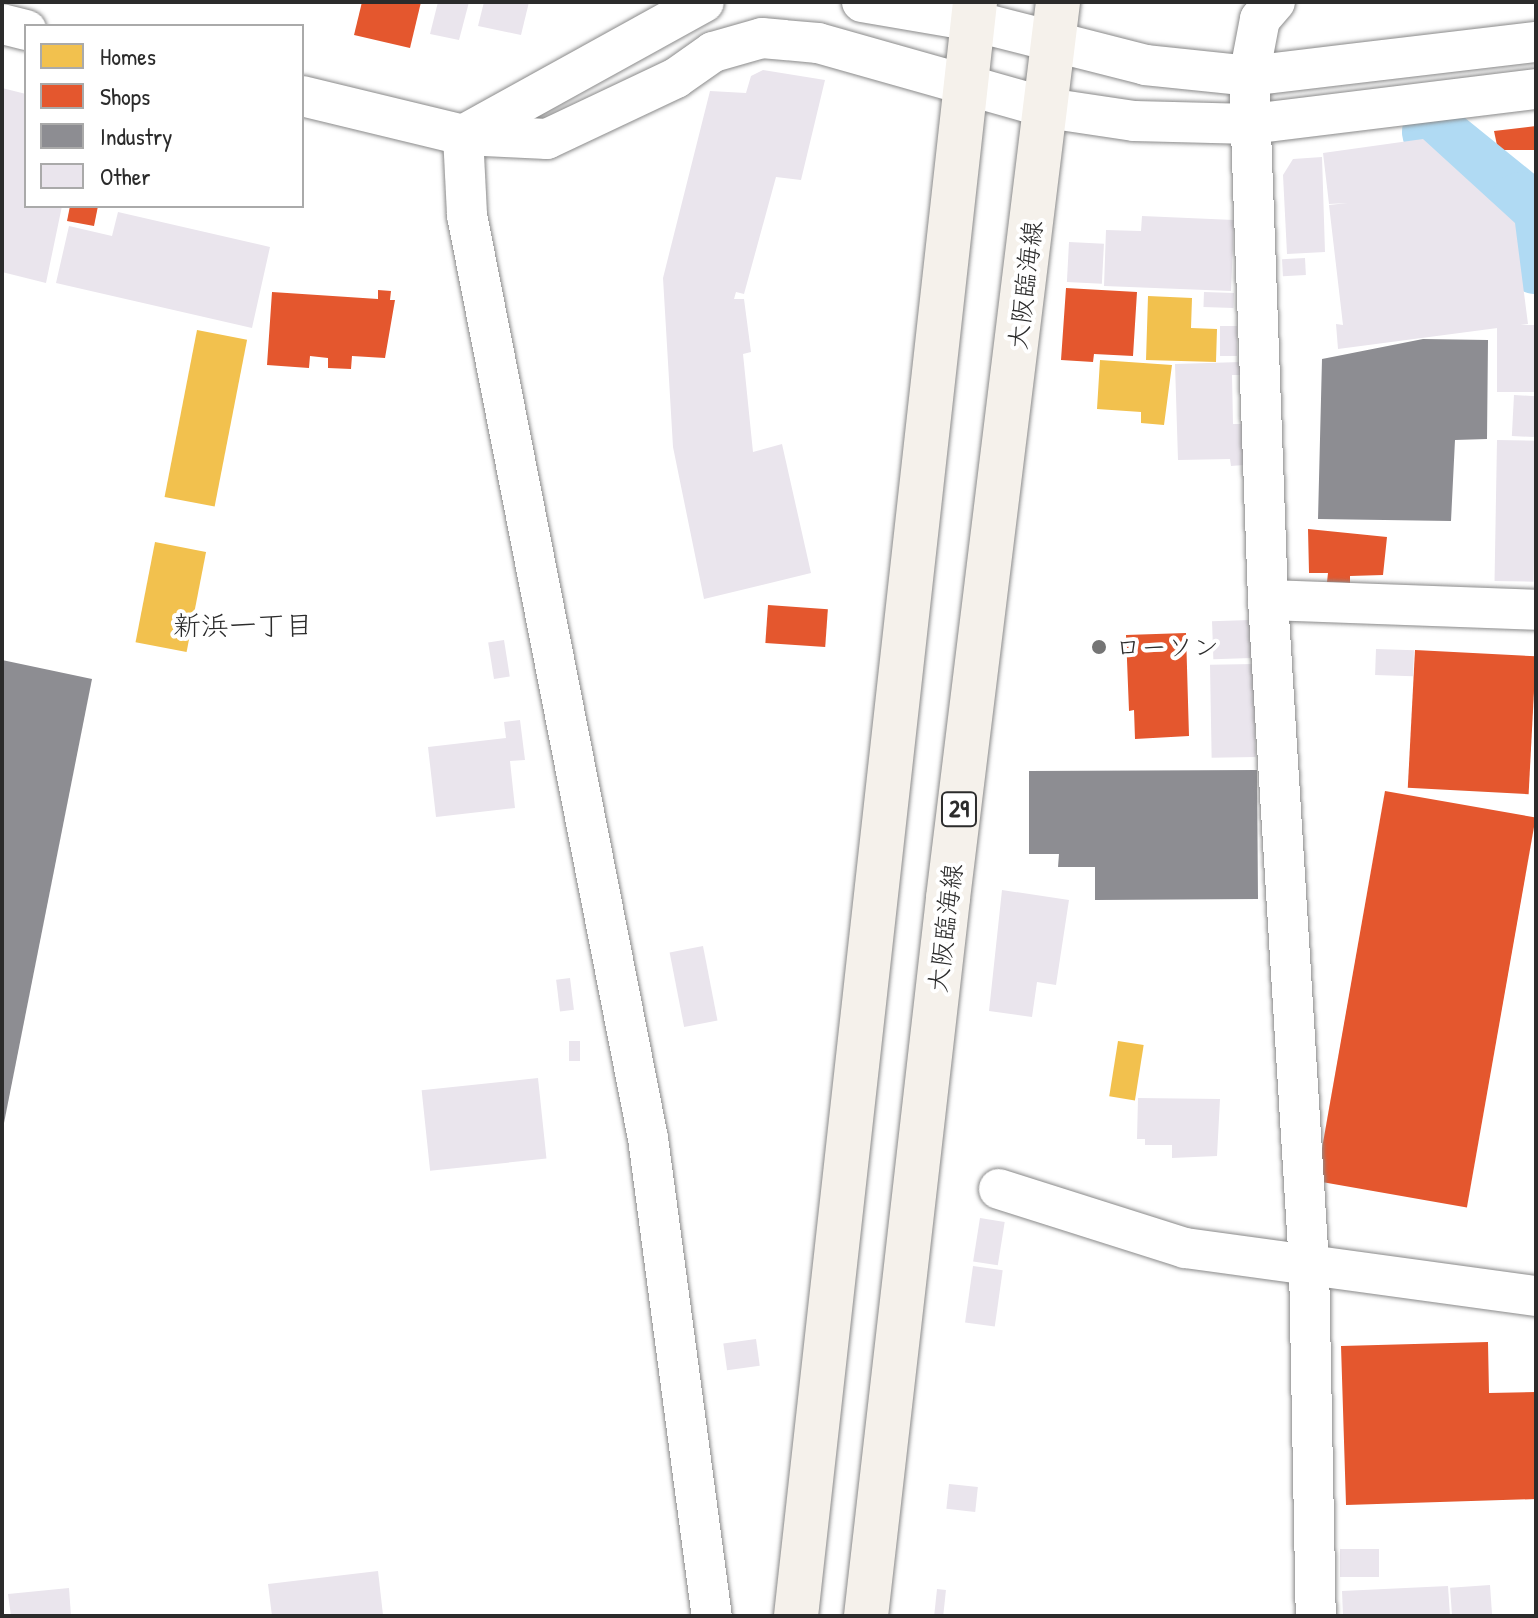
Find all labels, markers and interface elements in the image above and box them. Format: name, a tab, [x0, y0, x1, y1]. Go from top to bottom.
legend	[24, 24, 304, 208]
text: Homes	[100, 40, 156, 72]
text: Shops	[100, 80, 150, 112]
text: Industry	[100, 120, 172, 152]
text: Other	[100, 160, 150, 192]
street label: 大阪臨海線	[1002, 219, 1048, 351]
district label: 新浜一丁目	[173, 608, 313, 642]
place label: ローソン	[1115, 631, 1219, 663]
marker: ローソン	[1090, 638, 1108, 656]
road number: 29	[939, 789, 979, 829]
street label: 大阪臨海線	[922, 862, 968, 994]

